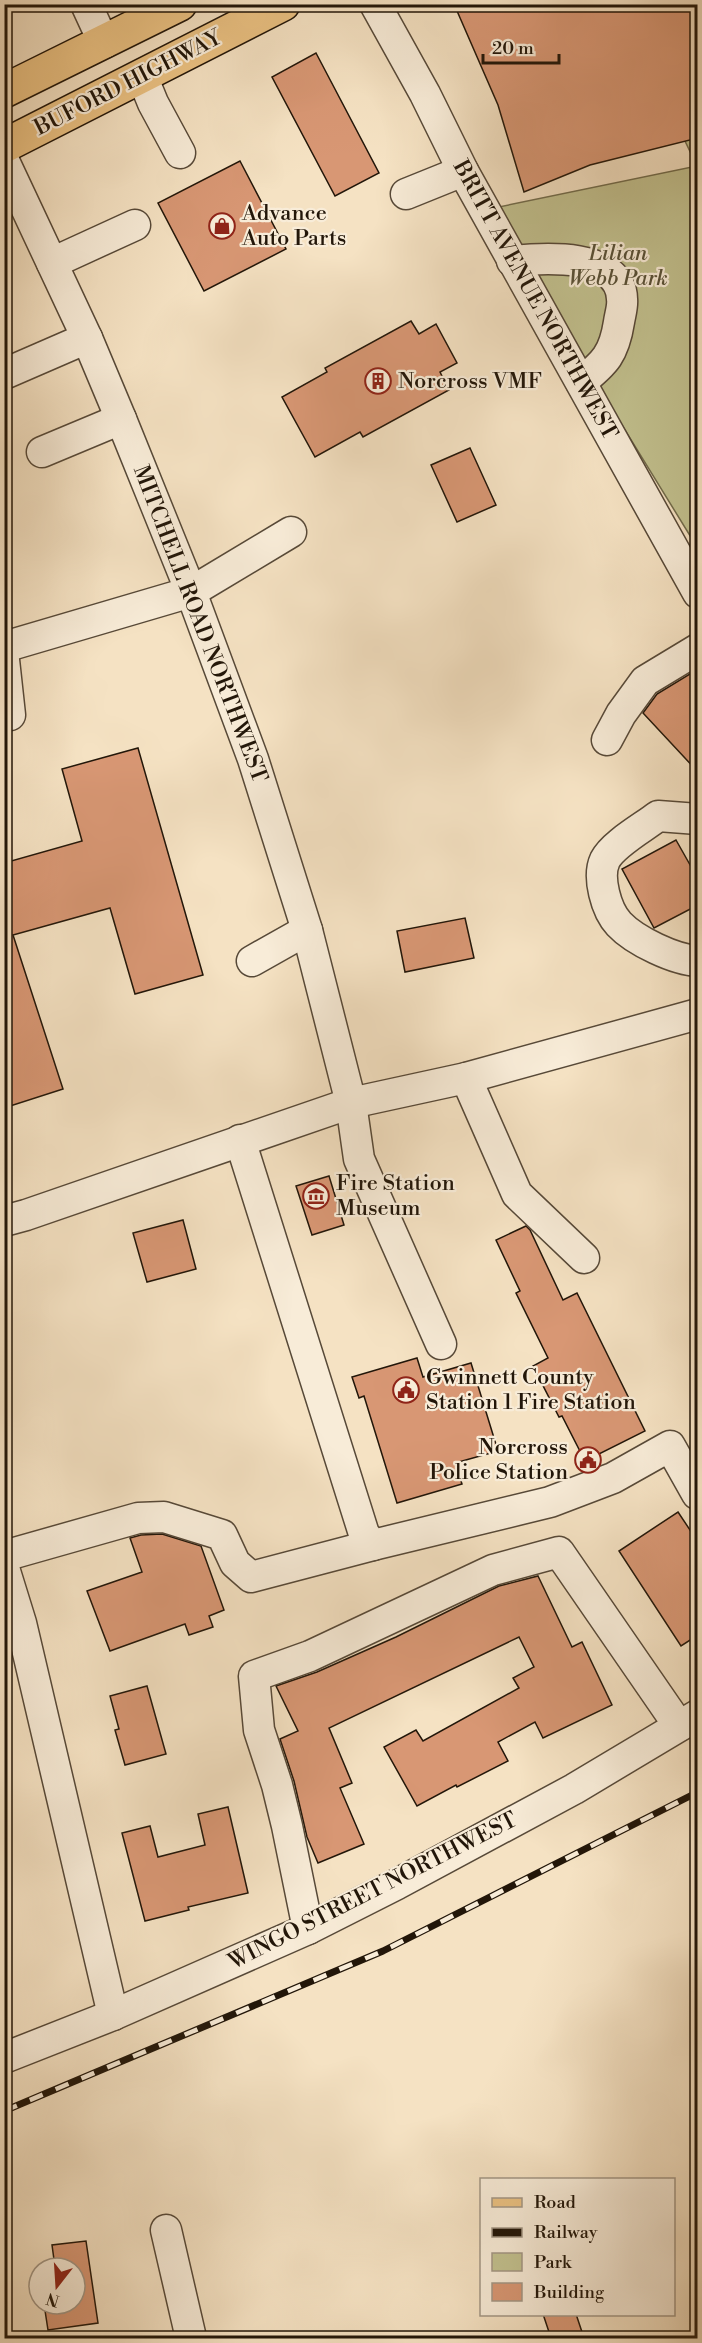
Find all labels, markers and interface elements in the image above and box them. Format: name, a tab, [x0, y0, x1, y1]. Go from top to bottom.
street label: BUFORD HIGHWAY	[29, 23, 227, 142]
scale bar	[483, 27, 560, 65]
text: 20 m	[492, 37, 534, 60]
street label: BRITT AVENUE NORTHWEST	[446, 155, 623, 444]
place label: Advance Auto Parts	[241, 200, 346, 252]
shop icon: Advance Auto Parts	[207, 211, 237, 241]
park label: Lilian Webb Park	[568, 240, 668, 292]
building icon: Norcross VMF	[363, 366, 393, 396]
place label: Norcross VMF	[398, 368, 542, 395]
street label: MITCHELL ROAD NORTHWEST	[127, 462, 273, 786]
place label: Fire Station Museum	[336, 1170, 455, 1222]
museum icon: Fire Station Museum	[301, 1181, 331, 1211]
place label: Gwinnett County Station 1 Fire Station	[426, 1364, 636, 1416]
public building icon: Gwinnett County Station 1 Fire Station	[391, 1375, 421, 1405]
place label: Norcross Police Station	[429, 1434, 568, 1486]
public building icon: Norcross Police Station	[573, 1445, 603, 1475]
street label: WINGO STREET NORTHWEST	[223, 1806, 522, 1976]
legend	[480, 2178, 675, 2316]
text: Road	[534, 2191, 577, 2214]
text: Railway	[534, 2221, 598, 2244]
text: Park	[534, 2251, 573, 2274]
north arrow	[27, 2256, 87, 2316]
text: Building	[533, 2281, 605, 2304]
text: N	[44, 2288, 62, 2311]

